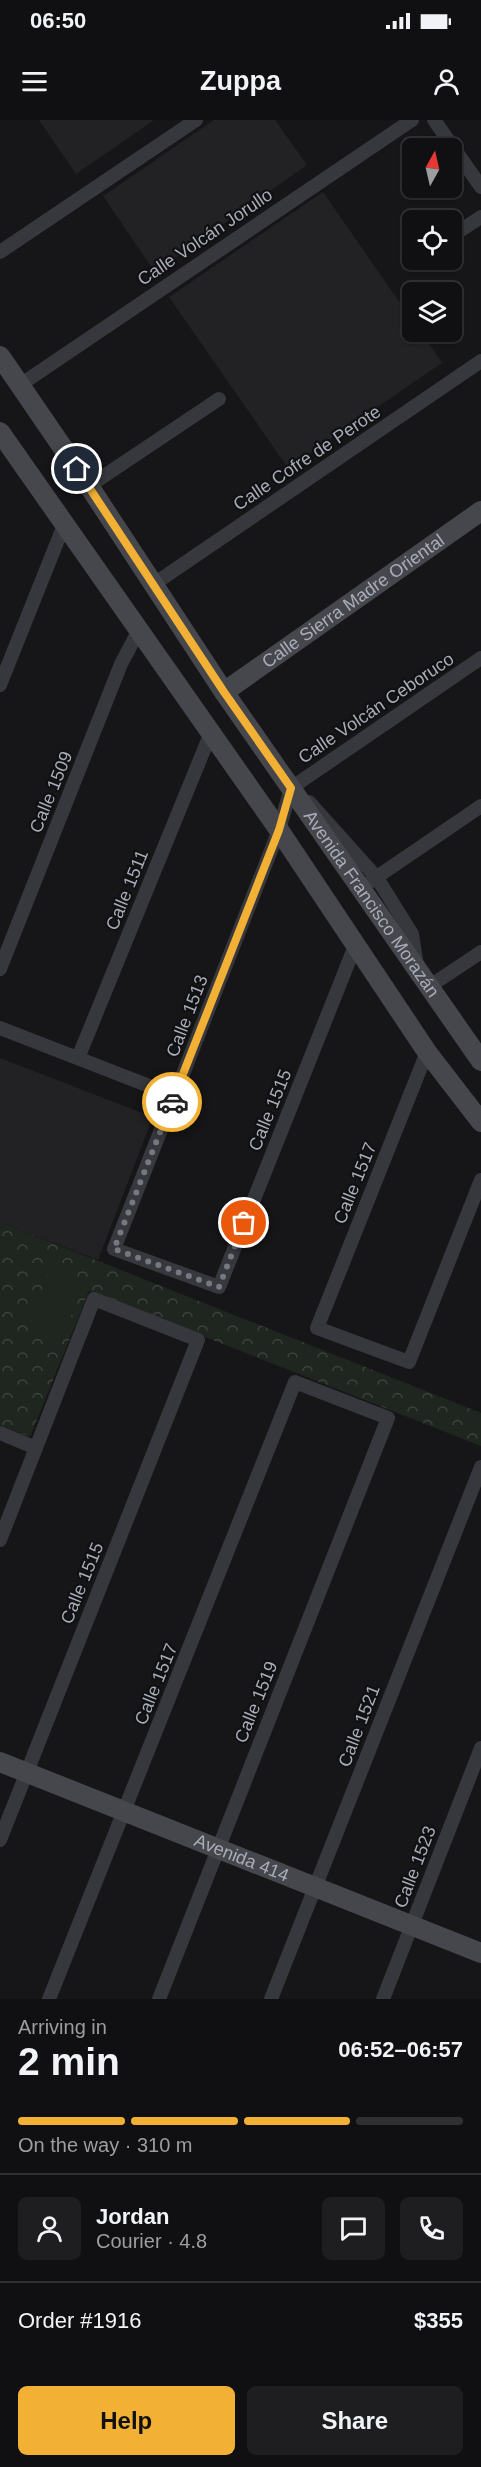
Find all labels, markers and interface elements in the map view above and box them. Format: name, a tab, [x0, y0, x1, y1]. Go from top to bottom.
text: 06:50	[30, 8, 86, 33]
icon: menu	[18, 65, 51, 98]
icon: person	[430, 65, 463, 98]
text: Zuppa	[200, 66, 281, 96]
north arrow	[402, 138, 462, 198]
map controls	[402, 138, 462, 342]
street label: Calle Volcán Jorullo	[134, 185, 276, 289]
button: locate	[402, 210, 462, 270]
button: layers	[402, 282, 462, 342]
street label: Calle Cofre de Perote	[230, 401, 384, 515]
pin	[51, 443, 102, 494]
icon: home	[60, 452, 93, 485]
street label: Calle Sierra Madre Oriental	[258, 530, 448, 672]
street label: Calle Volcán Ceboruco	[294, 649, 458, 767]
street label: Calle 1509	[26, 748, 76, 836]
street label: Avenida Francisco Morazán	[300, 807, 443, 1001]
street label: Calle 1511	[102, 847, 152, 933]
street label: Calle 1513	[162, 972, 212, 1060]
street label: Calle 1515	[245, 1066, 295, 1154]
courier	[142, 1072, 202, 1132]
icon: car	[156, 1086, 189, 1119]
street label: Calle 1517	[330, 1139, 380, 1227]
pin	[218, 1197, 269, 1248]
icon: bag	[227, 1206, 260, 1239]
street label: Calle 1515	[57, 1539, 107, 1627]
street label: Calle 1517	[131, 1640, 181, 1728]
street label: Calle 1519	[231, 1658, 281, 1746]
street label: Calle 1521	[334, 1682, 384, 1770]
street label: Calle 1523	[390, 1823, 440, 1911]
street label: Avenida 414	[192, 1830, 292, 1886]
text: Arriving in	[18, 2016, 107, 2038]
text: 06:52–06:57	[338, 2037, 463, 2062]
text: 2 min	[18, 2040, 120, 2083]
text: On the way · 310 m	[18, 2134, 193, 2156]
button: person	[18, 2197, 81, 2260]
button: chat	[322, 2197, 385, 2260]
button: phone	[400, 2197, 463, 2260]
text: Jordan	[96, 2204, 169, 2229]
text: Courier · 4.8	[96, 2230, 207, 2252]
text: Order #1916	[18, 2308, 142, 2333]
text: $355	[414, 2308, 463, 2333]
button: Help	[18, 2386, 235, 2455]
button: Share	[247, 2386, 463, 2455]

